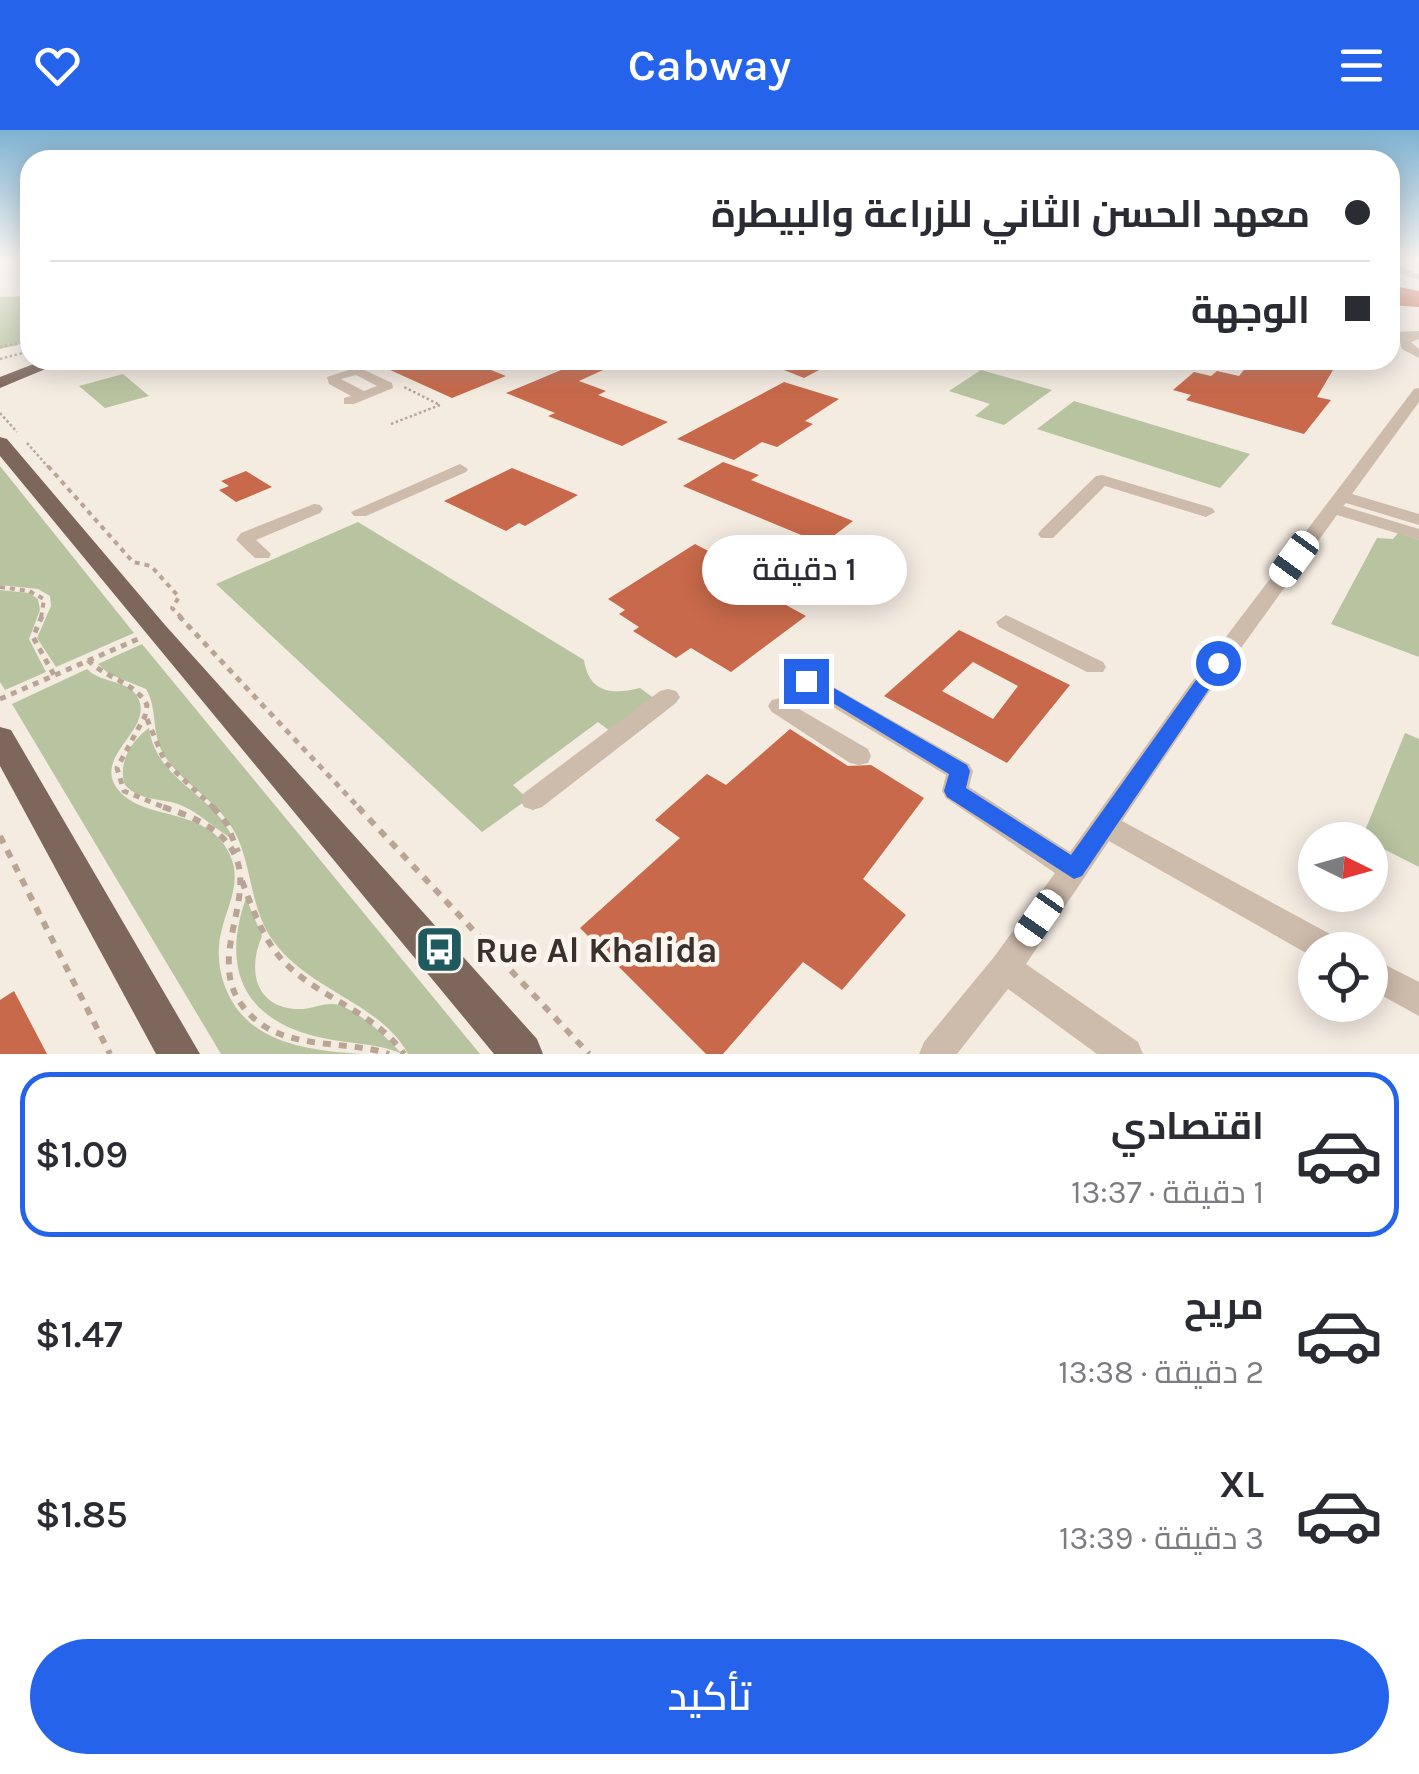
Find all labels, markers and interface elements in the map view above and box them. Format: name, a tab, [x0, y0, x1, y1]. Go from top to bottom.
icon: heart	[30, 38, 85, 93]
icon: menu	[1334, 38, 1389, 93]
text: Cabway	[628, 39, 791, 91]
text: معهد الحسن الثاني للزراعة والبيطرة	[711, 192, 1310, 237]
text: الوجهة	[1191, 288, 1310, 333]
car	[1264, 526, 1324, 592]
callout: 1 دقيقة	[704, 536, 908, 606]
text: 1 دقيقة	[752, 551, 857, 588]
route start	[1196, 641, 1241, 686]
route end	[784, 659, 829, 704]
north arrow	[1298, 822, 1388, 912]
map controls	[1298, 822, 1388, 1022]
car	[1010, 885, 1068, 951]
bus stop icon: Rue Al Khalida	[414, 924, 466, 976]
place label: Rue Al Khalida	[475, 930, 718, 971]
button: locate	[1298, 932, 1388, 1022]
text: اقتصادي	[1111, 1104, 1264, 1149]
icon: car	[1294, 1110, 1384, 1200]
text: $1.09	[35, 1132, 128, 1177]
text: 1 دقيقة · 13:37	[1071, 1174, 1264, 1211]
text: مريح	[1184, 1284, 1264, 1329]
icon: car	[1294, 1290, 1384, 1380]
text: $1.47	[35, 1312, 123, 1357]
text: 2 دقيقة · 13:38	[1058, 1354, 1264, 1391]
text: XL	[1219, 1462, 1264, 1507]
icon: car	[1294, 1470, 1384, 1560]
text: $1.85	[35, 1492, 128, 1537]
text: 3 دقيقة · 13:39	[1059, 1520, 1264, 1557]
button: تأكيد	[30, 1639, 1389, 1754]

